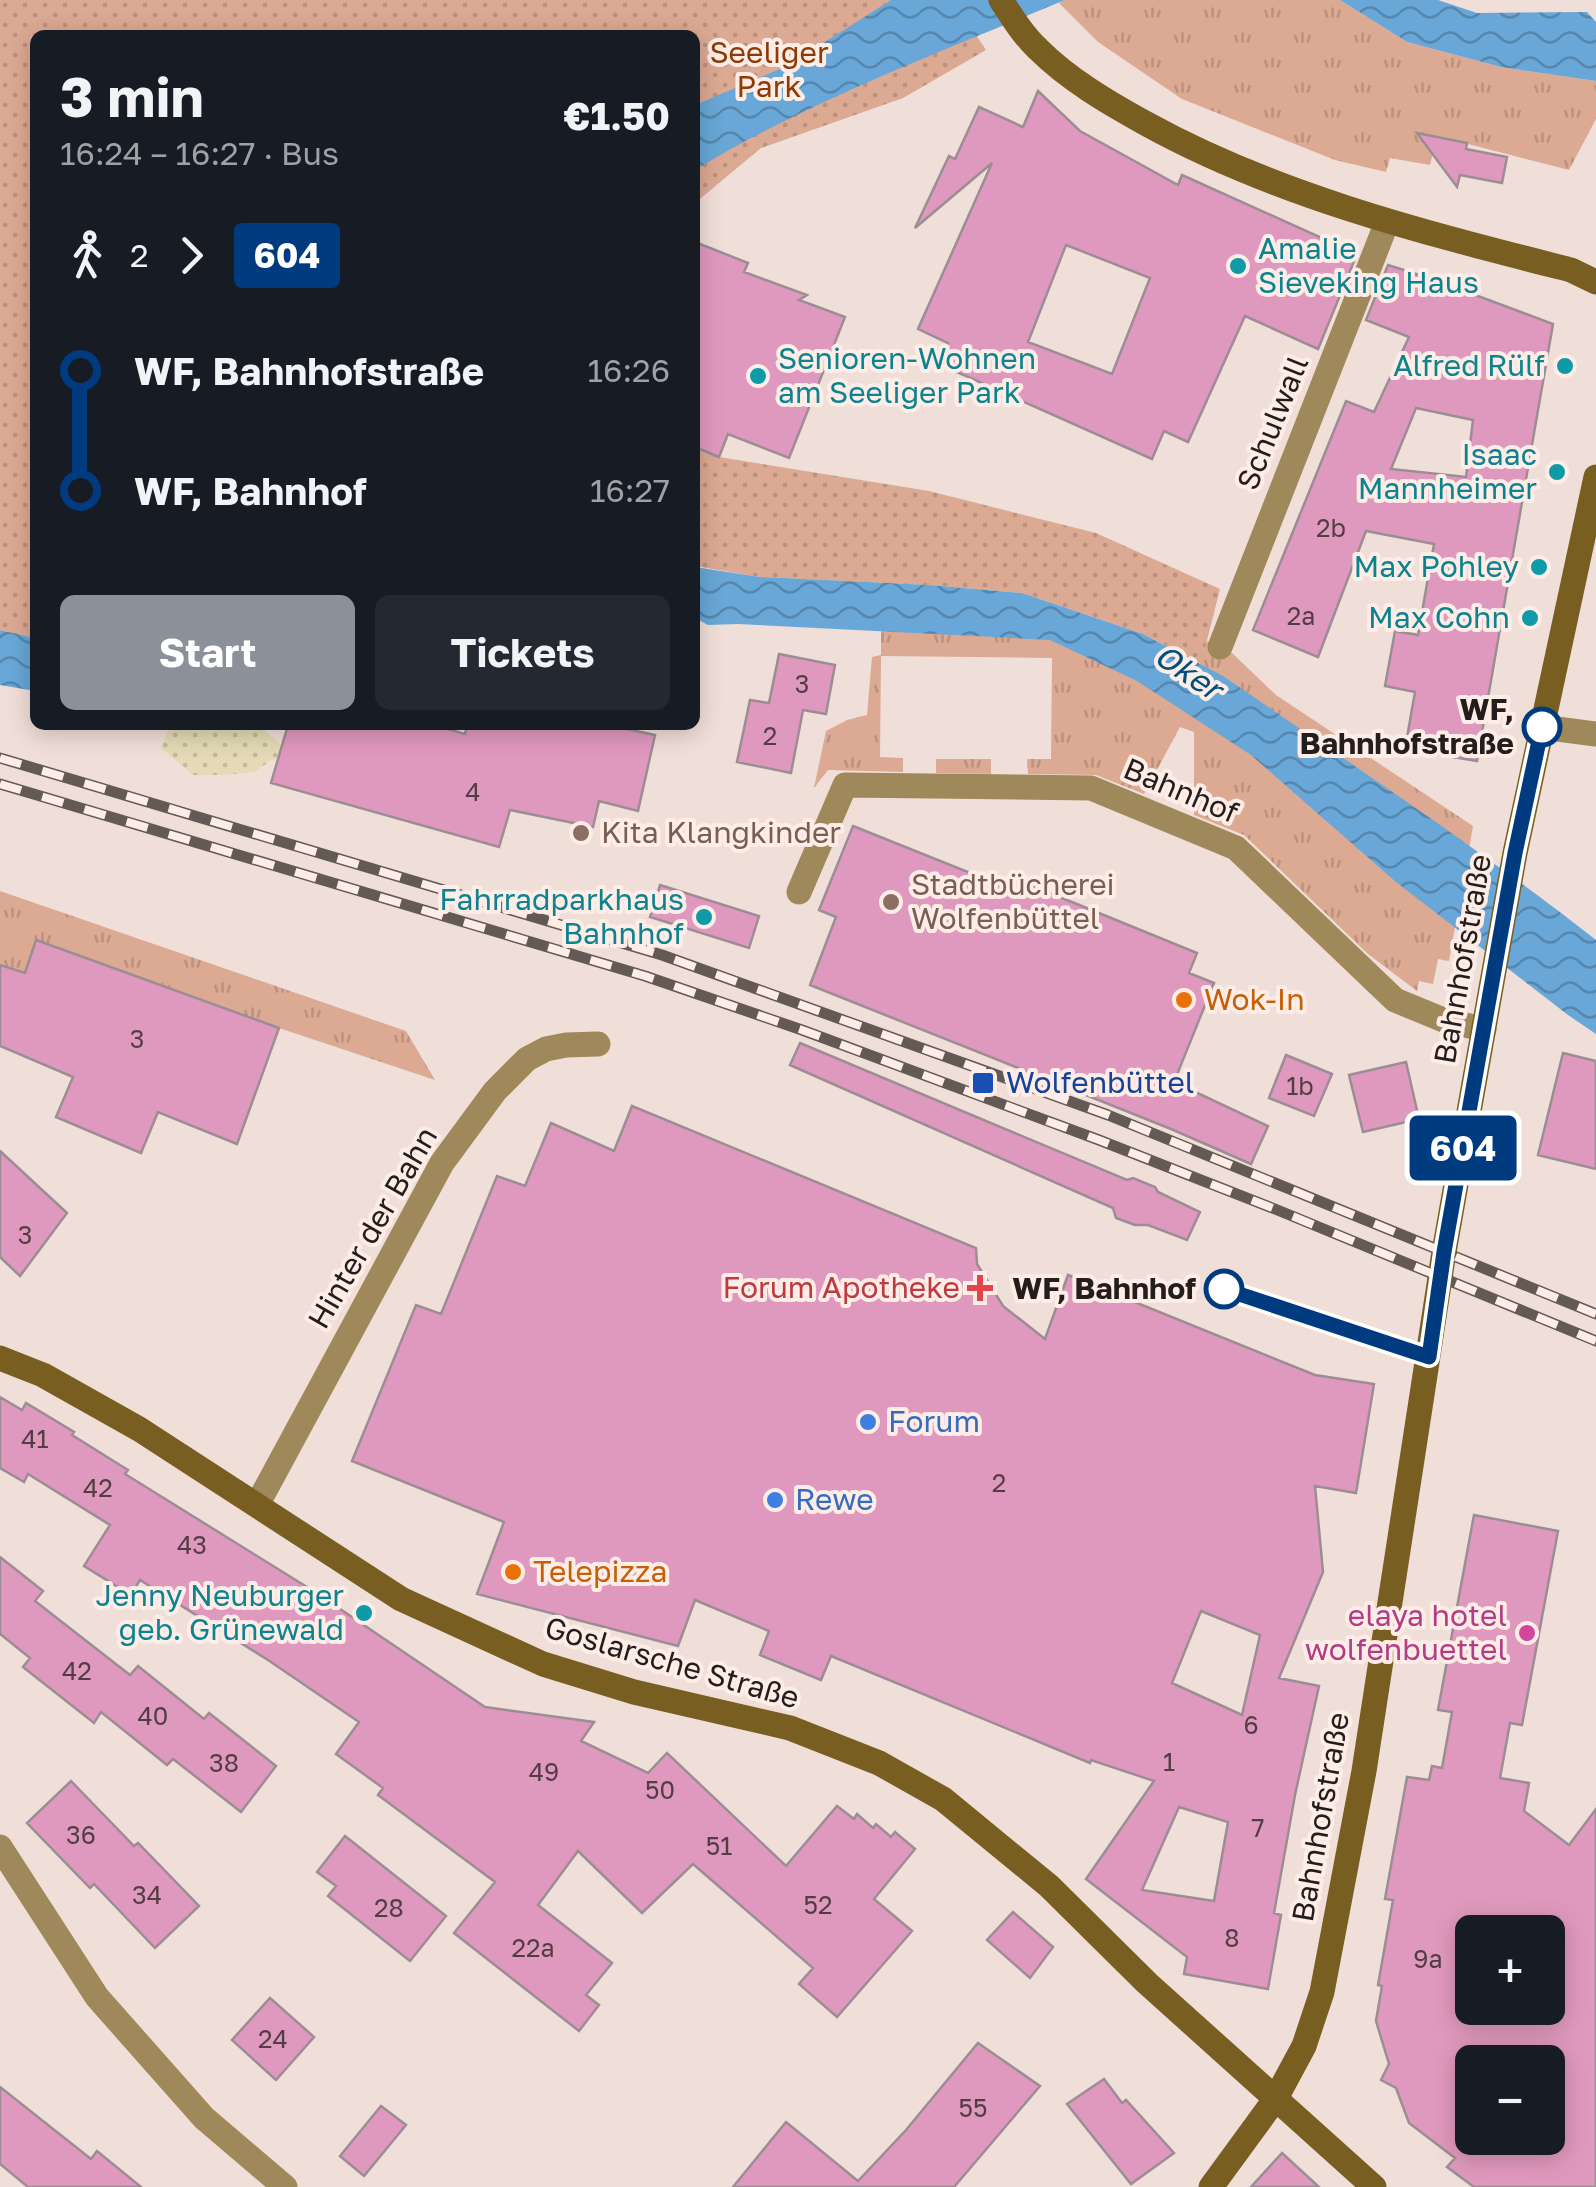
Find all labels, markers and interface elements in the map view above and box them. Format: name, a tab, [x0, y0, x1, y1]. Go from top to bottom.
park label: Seeliger Park	[709, 34, 829, 104]
text: 3 min	[60, 63, 204, 129]
text: €1.50	[564, 93, 670, 138]
text: 16:24 – 16:27 · Bus	[60, 134, 339, 172]
icon: walk	[60, 228, 115, 283]
icon: forward	[164, 228, 219, 283]
place label: Amalie Sieveking Haus	[1258, 230, 1479, 300]
text: 604	[254, 234, 320, 276]
text: 2	[130, 236, 149, 274]
marker: Amalie Sieveking Haus	[1227, 255, 1249, 277]
place label: Senioren-Wohnen am Seeliger Park	[778, 340, 1036, 410]
place label: Alfred Rülf	[1393, 347, 1545, 383]
text: WF, Bahnhofstraße	[134, 348, 484, 393]
street label: Schulwall	[1229, 350, 1315, 495]
text: 16:26	[588, 351, 670, 389]
marker: Alfred Rülf	[1554, 355, 1576, 377]
marker: Senioren-Wohnen am Seeliger Park	[747, 365, 769, 387]
place label: Isaac Mannheimer	[1358, 436, 1537, 506]
marker: Isaac Mannheimer	[1546, 461, 1568, 483]
text: WF, Bahnhof	[134, 468, 367, 513]
text: 16:27	[590, 471, 670, 509]
house number: 2b	[1316, 512, 1346, 543]
place label: Max Pohley	[1354, 548, 1519, 584]
marker: Max Pohley	[1528, 556, 1550, 578]
button: Start	[60, 595, 355, 710]
button: Tickets	[375, 595, 670, 710]
place label: Max Cohn	[1368, 599, 1510, 635]
house number: 2a	[1287, 600, 1315, 631]
marker: Max Cohn	[1519, 607, 1541, 629]
water label: Oker	[1148, 635, 1233, 710]
house number: 3	[795, 668, 809, 699]
place label: WF, Bahnhofstraße	[1299, 691, 1514, 761]
marker: WF, Bahnhofstraße	[1523, 708, 1561, 746]
house number: 2	[763, 720, 777, 751]
street label: Bahnhof	[1119, 750, 1244, 830]
house number: 4	[465, 776, 481, 807]
place label: Kita Klangkinder	[601, 814, 841, 850]
marker: Kita Klangkinder	[570, 822, 592, 844]
street label: Bahnhofstraße	[1426, 851, 1498, 1066]
place label: Stadtbücherei Wolfenbüttel	[911, 866, 1115, 936]
place label: Fahrradparkhaus Bahnhof	[439, 881, 684, 951]
marker: Stadtbücherei Wolfenbüttel	[880, 891, 902, 913]
marker: Fahrradparkhaus Bahnhof	[693, 906, 715, 928]
place label: Wok-In	[1204, 981, 1305, 1017]
marker: Wok-In	[1173, 989, 1195, 1011]
house number: 3	[130, 1023, 144, 1054]
place label: Wolfenbüttel	[1006, 1064, 1194, 1100]
marker: Wolfenbüttel	[970, 1070, 996, 1096]
house number: 1b	[1286, 1070, 1314, 1101]
line badge: 604	[1406, 1116, 1520, 1180]
street label: Hinter der Bahn	[300, 1120, 444, 1335]
text: 604	[1430, 1127, 1496, 1169]
house number: 3	[18, 1219, 32, 1250]
place label: Forum Apotheke	[722, 1269, 960, 1305]
place label: WF, Bahnhof	[1012, 1270, 1196, 1306]
marker: WF, Bahnhof	[1205, 1270, 1243, 1308]
marker: Forum Apotheke	[969, 1277, 991, 1299]
place label: Forum	[888, 1403, 980, 1439]
marker: Forum	[857, 1411, 879, 1433]
house number: 41	[21, 1423, 49, 1454]
house number: 2	[992, 1467, 1006, 1498]
house number: 42	[83, 1472, 113, 1503]
place label: Rewe	[795, 1481, 874, 1517]
marker: Rewe	[764, 1489, 786, 1511]
house number: 43	[177, 1529, 207, 1560]
place label: Telepizza	[533, 1553, 667, 1589]
marker: Telepizza	[502, 1561, 524, 1583]
place label: Jenny Neuburger geb. Grünewald	[95, 1577, 344, 1647]
place label: elaya hotel wolfenbuettel	[1305, 1597, 1507, 1667]
marker: Jenny Neuburger geb. Grünewald	[353, 1602, 375, 1624]
street label: Goslarsche Straße	[541, 1609, 803, 1716]
marker: elaya hotel wolfenbuettel	[1516, 1622, 1538, 1644]
house number: 42	[62, 1655, 92, 1686]
house number: 40	[138, 1700, 168, 1731]
house number: 6	[1243, 1709, 1259, 1740]
street label: Bahnhofstraße	[1284, 1709, 1356, 1924]
house number: 1	[1163, 1746, 1175, 1777]
house number: 38	[209, 1747, 239, 1778]
house number: 49	[529, 1756, 559, 1787]
house number: 50	[645, 1774, 675, 1805]
house number: 7	[1251, 1812, 1265, 1843]
house number: 36	[66, 1819, 96, 1850]
house number: 51	[706, 1830, 732, 1861]
house number: 34	[132, 1879, 162, 1910]
house number: 52	[803, 1889, 833, 1920]
house number: 28	[374, 1892, 404, 1923]
map controls	[1455, 1915, 1565, 2155]
button: +	[1455, 1915, 1565, 2025]
house number: 8	[1224, 1922, 1240, 1953]
house number: 22a	[511, 1932, 555, 1963]
house number: 9a	[1413, 1943, 1443, 1974]
house number: 24	[258, 2023, 288, 2054]
button: −	[1455, 2045, 1565, 2155]
house number: 55	[958, 2092, 988, 2123]

